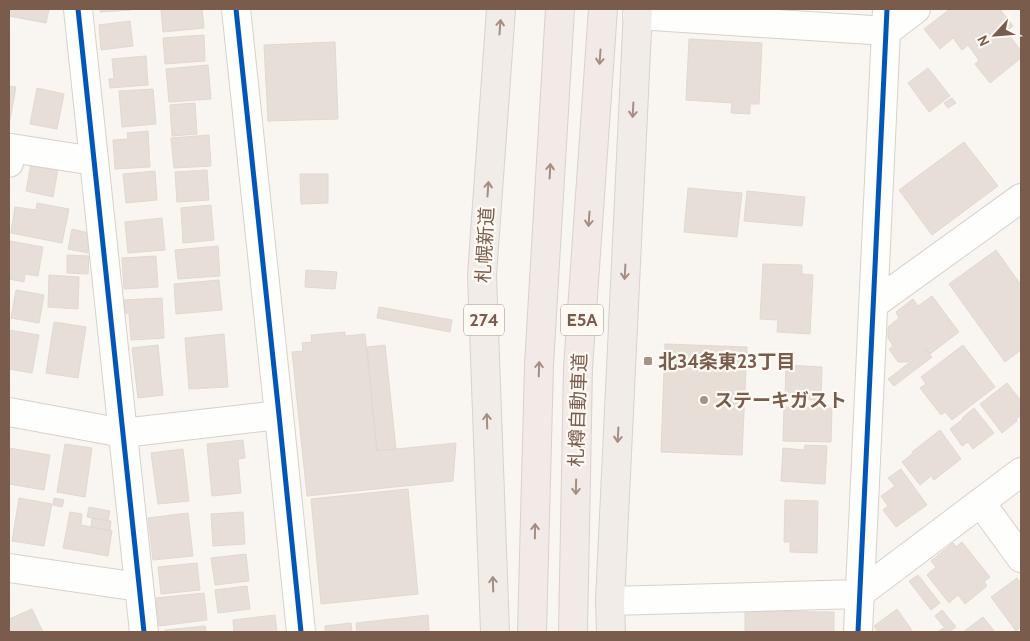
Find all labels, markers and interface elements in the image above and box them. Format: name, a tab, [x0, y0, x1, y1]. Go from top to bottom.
north arrow	[970, 10, 1020, 60]
one-way arrow	[495, 19, 504, 35]
text: N	[973, 32, 994, 49]
one-way arrow	[595, 49, 605, 65]
one-way arrow	[628, 102, 638, 118]
one-way arrow	[546, 164, 555, 180]
one-way arrow	[484, 181, 493, 197]
street label: 札幌新道	[472, 206, 498, 284]
one-way arrow	[584, 211, 593, 227]
one-way arrow	[621, 264, 630, 280]
road number: 274	[464, 304, 504, 336]
road number: E5A	[561, 304, 603, 336]
place label: 北34条東23丁目	[658, 350, 795, 373]
street label: 札樽自動車道	[565, 353, 591, 467]
marker: 北34条東23丁目	[642, 355, 654, 367]
one-way arrow	[534, 361, 544, 377]
place label: ステーキガスト	[714, 389, 847, 412]
marker: ステーキガスト	[698, 394, 710, 406]
one-way arrow	[483, 413, 492, 429]
one-way arrow	[613, 426, 623, 442]
one-way arrow	[571, 478, 581, 494]
one-way arrow	[530, 523, 540, 540]
one-way arrow	[488, 576, 498, 592]

